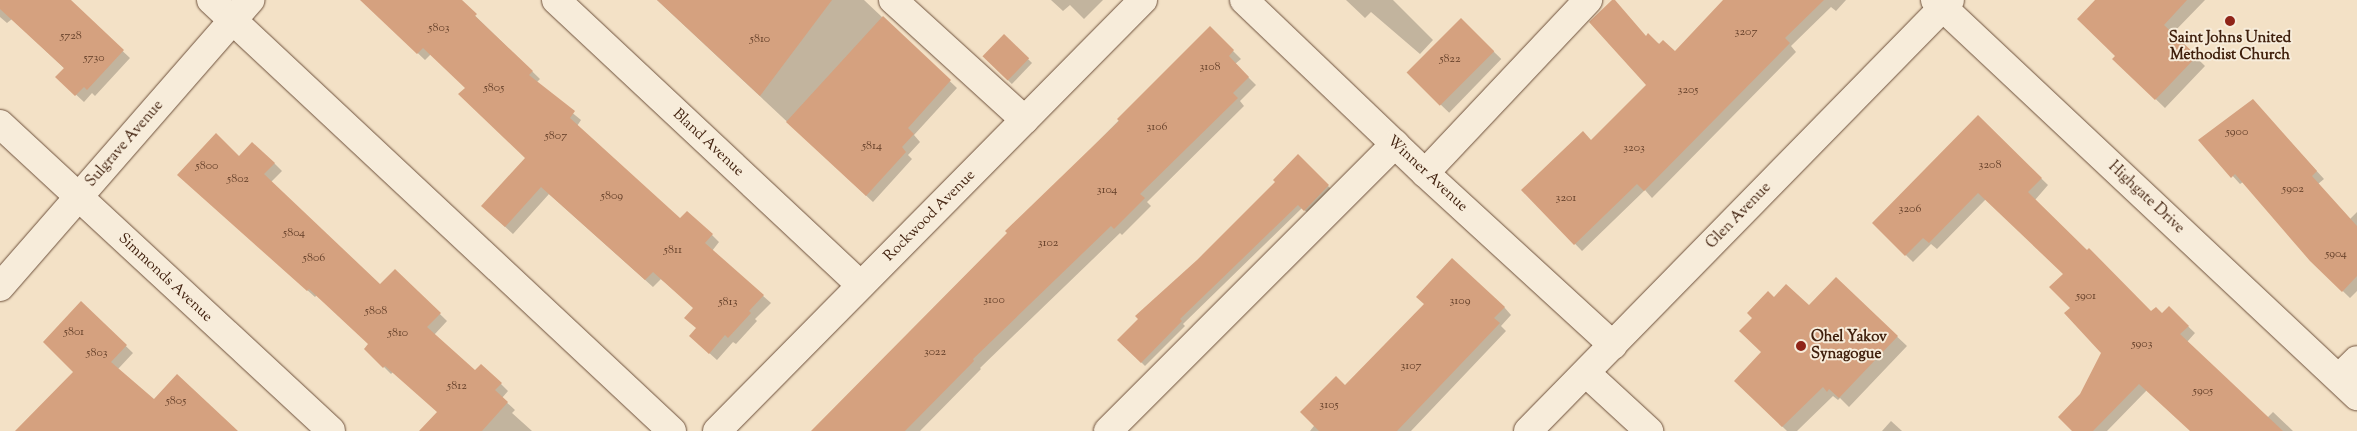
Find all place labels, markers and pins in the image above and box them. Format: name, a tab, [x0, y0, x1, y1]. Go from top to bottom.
marker: Saint Johns United Methodist Church	[2224, 15, 2236, 27]
place label: Saint Johns United Methodist Church	[2169, 29, 2291, 64]
place label: Ohel Yakov Synagogue	[1811, 328, 1887, 363]
marker: Ohel Yakov Synagogue	[1795, 340, 1807, 352]

